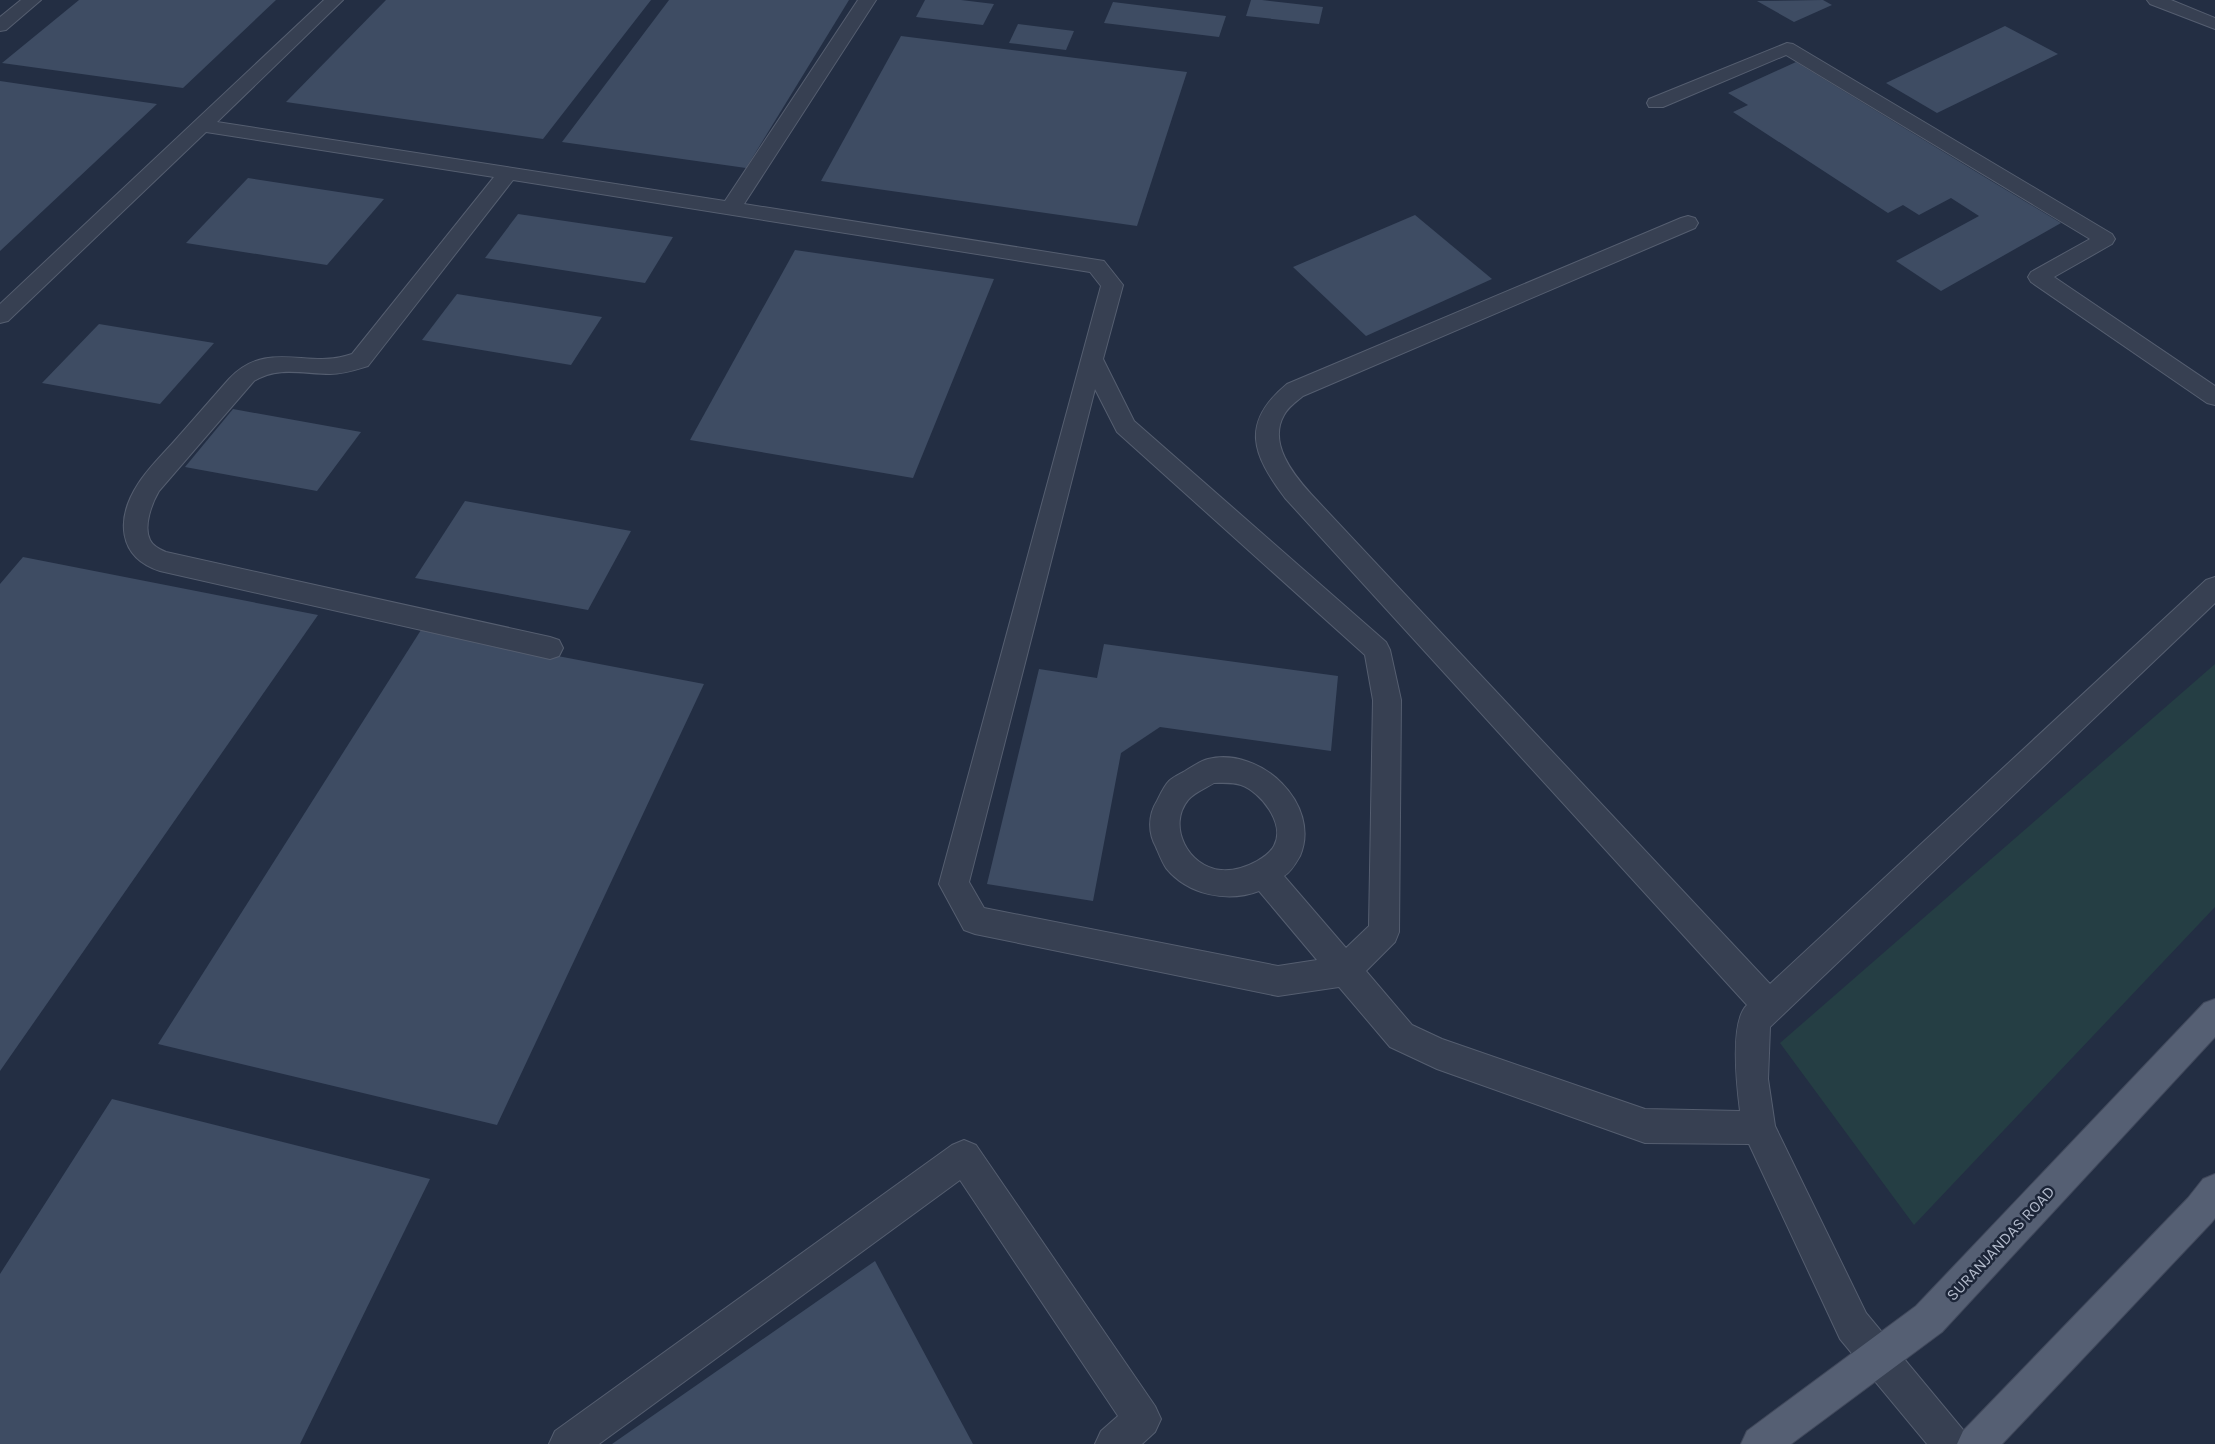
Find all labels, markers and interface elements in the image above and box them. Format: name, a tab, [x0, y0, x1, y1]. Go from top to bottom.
street label: SURANJANDAS ROAD	[1942, 1182, 2058, 1305]

